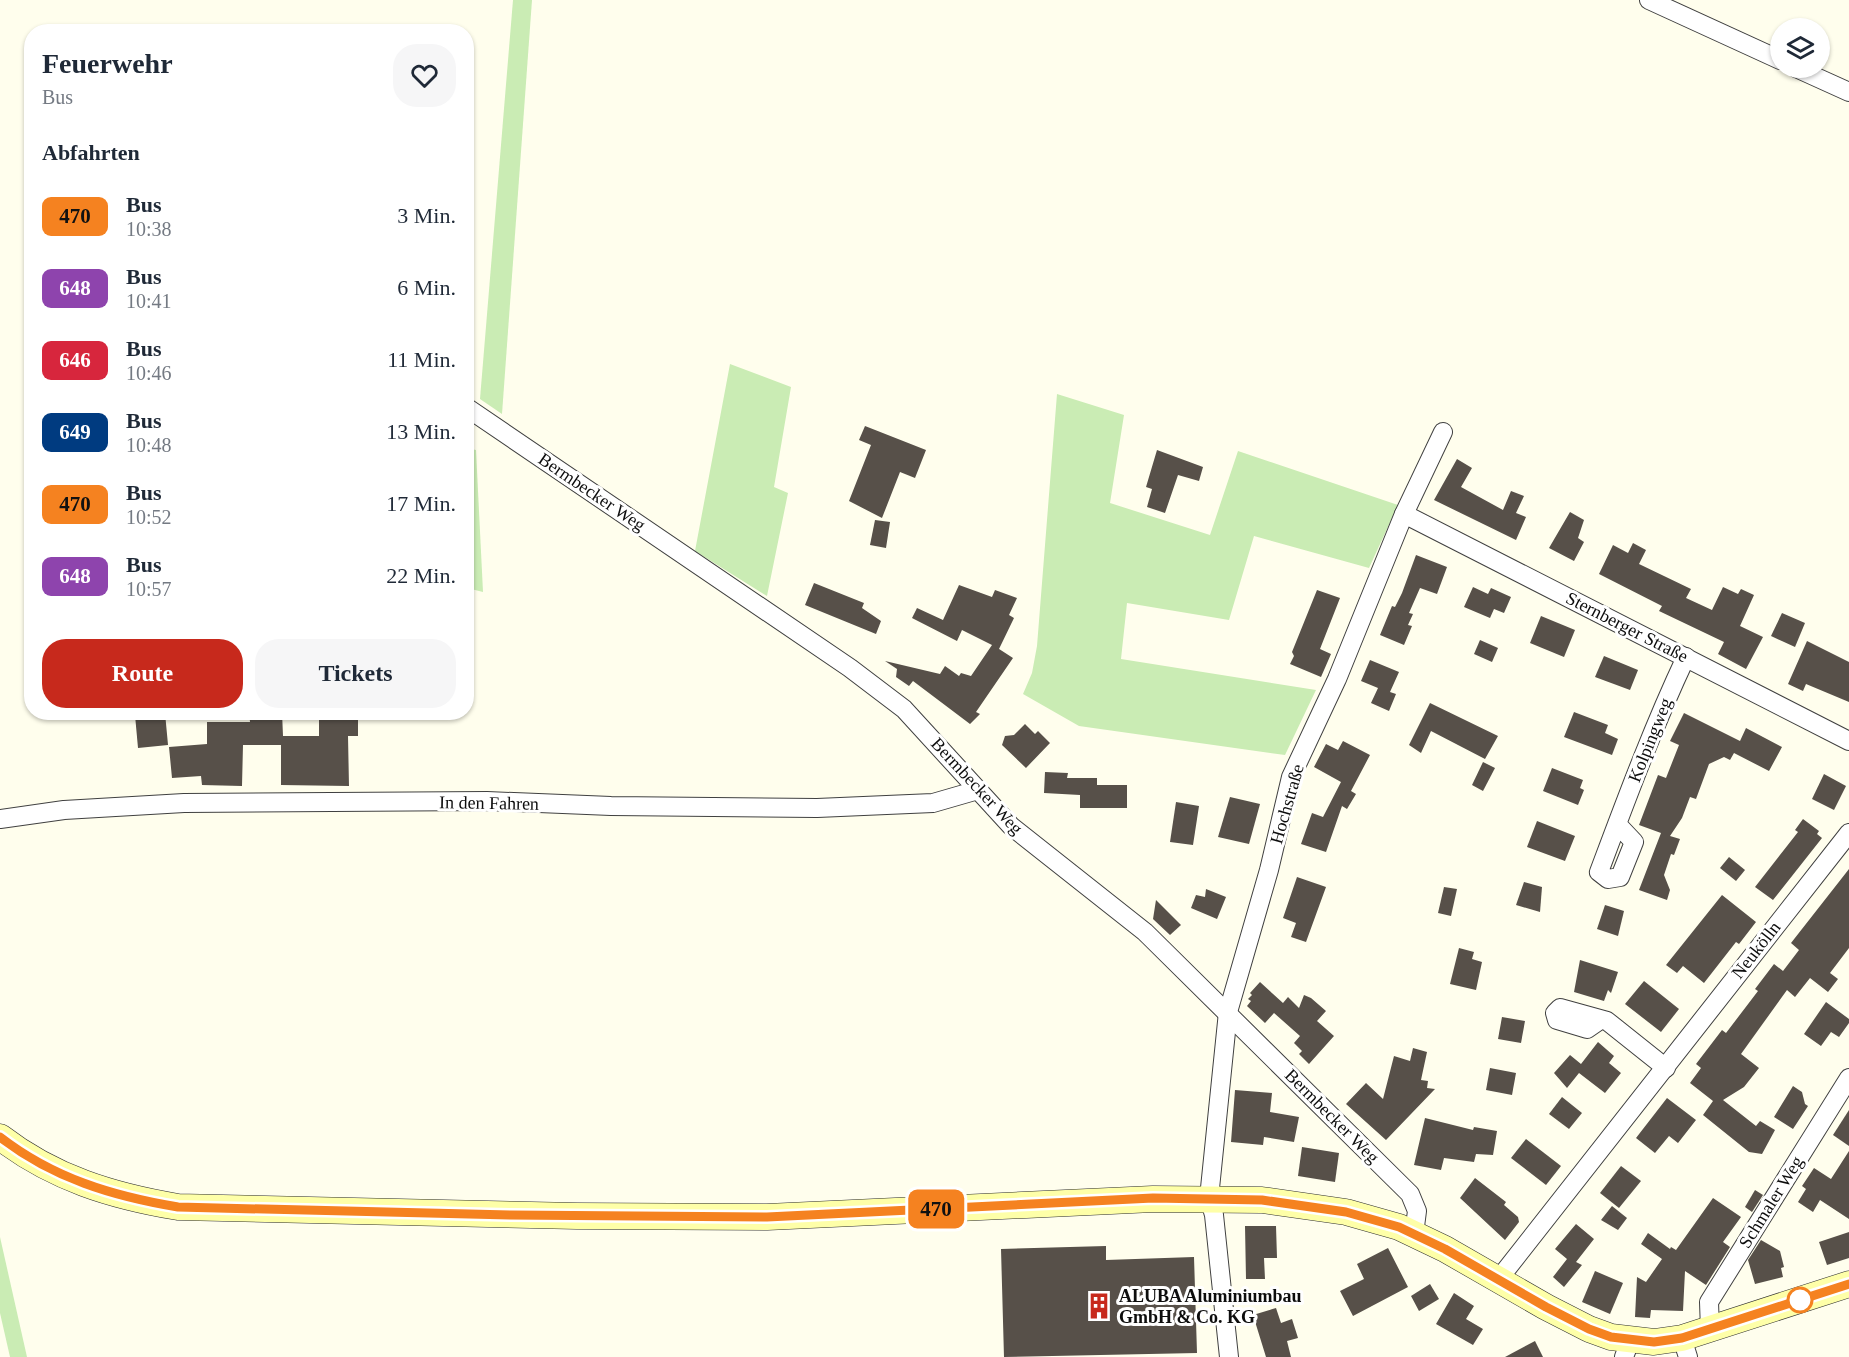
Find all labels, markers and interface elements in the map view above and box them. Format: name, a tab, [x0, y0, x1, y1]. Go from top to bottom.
map controls	[1770, 18, 1830, 78]
button: layers	[1770, 18, 1830, 78]
button: heart	[393, 44, 456, 107]
text: Feuerwehr	[42, 48, 173, 79]
text: Bus	[42, 86, 73, 108]
text: Abfahrten	[42, 140, 140, 165]
text: Bus	[126, 192, 161, 217]
text: 3 Min.	[397, 203, 456, 228]
text: 470	[59, 204, 91, 228]
text: 10:38	[126, 218, 172, 240]
text: Bus	[126, 264, 161, 289]
text: 6 Min.	[397, 275, 456, 300]
text: 648	[59, 276, 91, 300]
text: 10:41	[126, 290, 172, 312]
text: Bus	[126, 336, 161, 361]
text: 11 Min.	[387, 347, 456, 372]
text: 646	[59, 348, 91, 372]
text: 10:46	[126, 362, 172, 384]
text: Bus	[126, 408, 161, 433]
text: 13 Min.	[386, 419, 456, 444]
text: 649	[59, 420, 91, 444]
text: 10:48	[126, 434, 172, 456]
street label: Bermbecker Weg	[535, 449, 649, 535]
text: Bus	[126, 480, 161, 505]
text: 17 Min.	[386, 491, 456, 516]
text: 470	[59, 492, 91, 516]
text: 10:52	[126, 506, 172, 528]
text: Bus	[126, 552, 161, 577]
text: 22 Min.	[386, 563, 456, 588]
text: 648	[59, 564, 91, 588]
text: 10:57	[126, 578, 172, 600]
street label: Sternberger Straße	[1563, 588, 1691, 666]
button: Route	[42, 639, 243, 708]
button: Tickets	[255, 639, 456, 708]
street label: Kolpingweg	[1624, 695, 1676, 785]
street label: Bermbecker Weg	[927, 734, 1027, 838]
street label: Hochstraße	[1266, 762, 1308, 846]
street label: In den Fahren	[439, 792, 539, 814]
street label: Neukölln	[1727, 917, 1785, 983]
street label: Bermbecker Weg	[1281, 1065, 1383, 1167]
street label: Schmaler Weg	[1735, 1152, 1807, 1252]
line badge: 470	[902, 1190, 970, 1228]
text: 470	[920, 1197, 952, 1221]
place label: ALUBA Aluminiumbau GmbH & Co. KG	[1119, 1286, 1302, 1327]
unlabelled marker	[1787, 1287, 1813, 1313]
building icon: ALUBA Aluminiumbau GmbH & Co. KG	[1084, 1291, 1114, 1321]

